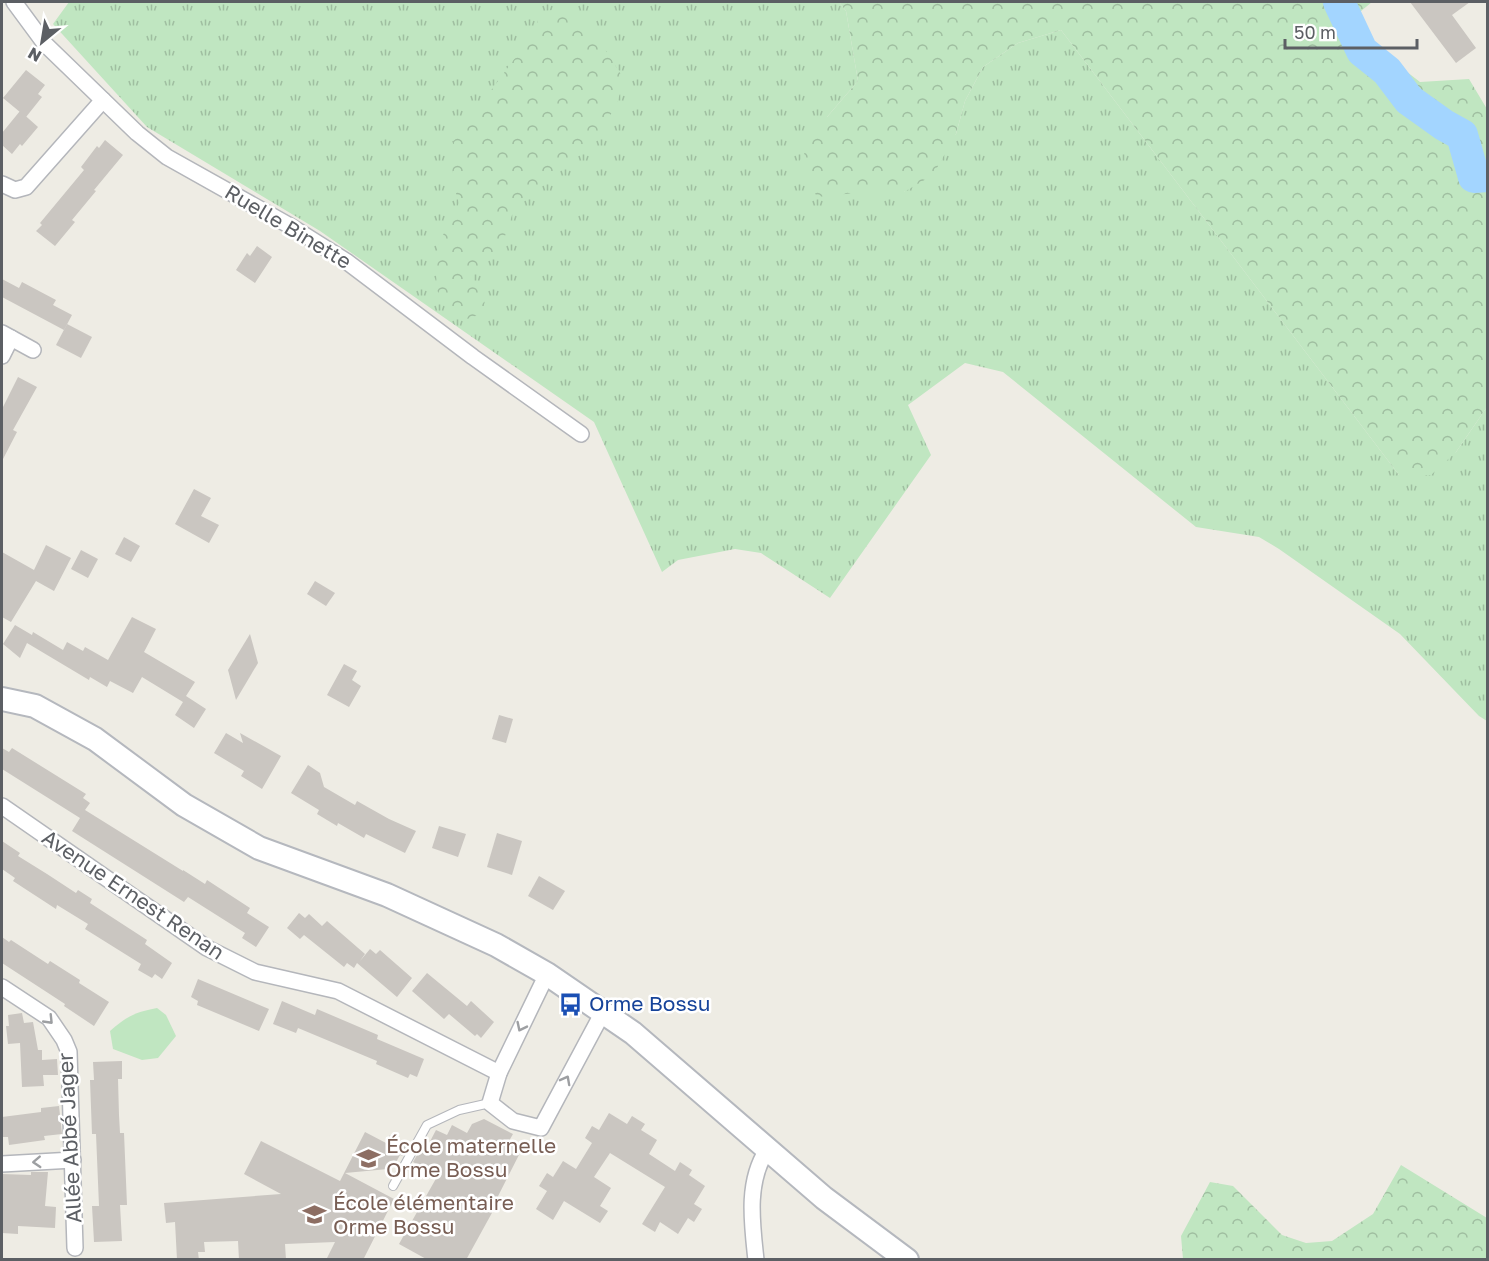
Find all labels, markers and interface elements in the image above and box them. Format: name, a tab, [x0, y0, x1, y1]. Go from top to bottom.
north arrow	[12, 12, 72, 72]
scale bar	[1285, 12, 1417, 50]
text: 50 m	[1294, 21, 1336, 43]
text: N	[24, 43, 45, 67]
street label: Ruelle Binette	[221, 178, 356, 274]
street label: Avenue Ernest Renan	[37, 824, 230, 965]
place label: Orme Bossu	[589, 990, 710, 1016]
bus stop icon: Orme Bossu	[558, 991, 584, 1017]
one-way arrow	[42, 1014, 53, 1024]
one-way arrow	[517, 1020, 528, 1031]
street label: Allée Abbé Jager	[52, 1052, 86, 1224]
one-way arrow	[559, 1076, 570, 1086]
place label: École maternelle Orme Bossu	[386, 1132, 556, 1182]
school or university icon: École maternelle Orme Bossu	[355, 1145, 381, 1171]
one-way arrow	[33, 1155, 42, 1168]
place label: École élémentaire Orme Bossu	[333, 1189, 514, 1239]
school or university icon: École élémentaire Orme Bossu	[302, 1202, 328, 1228]

